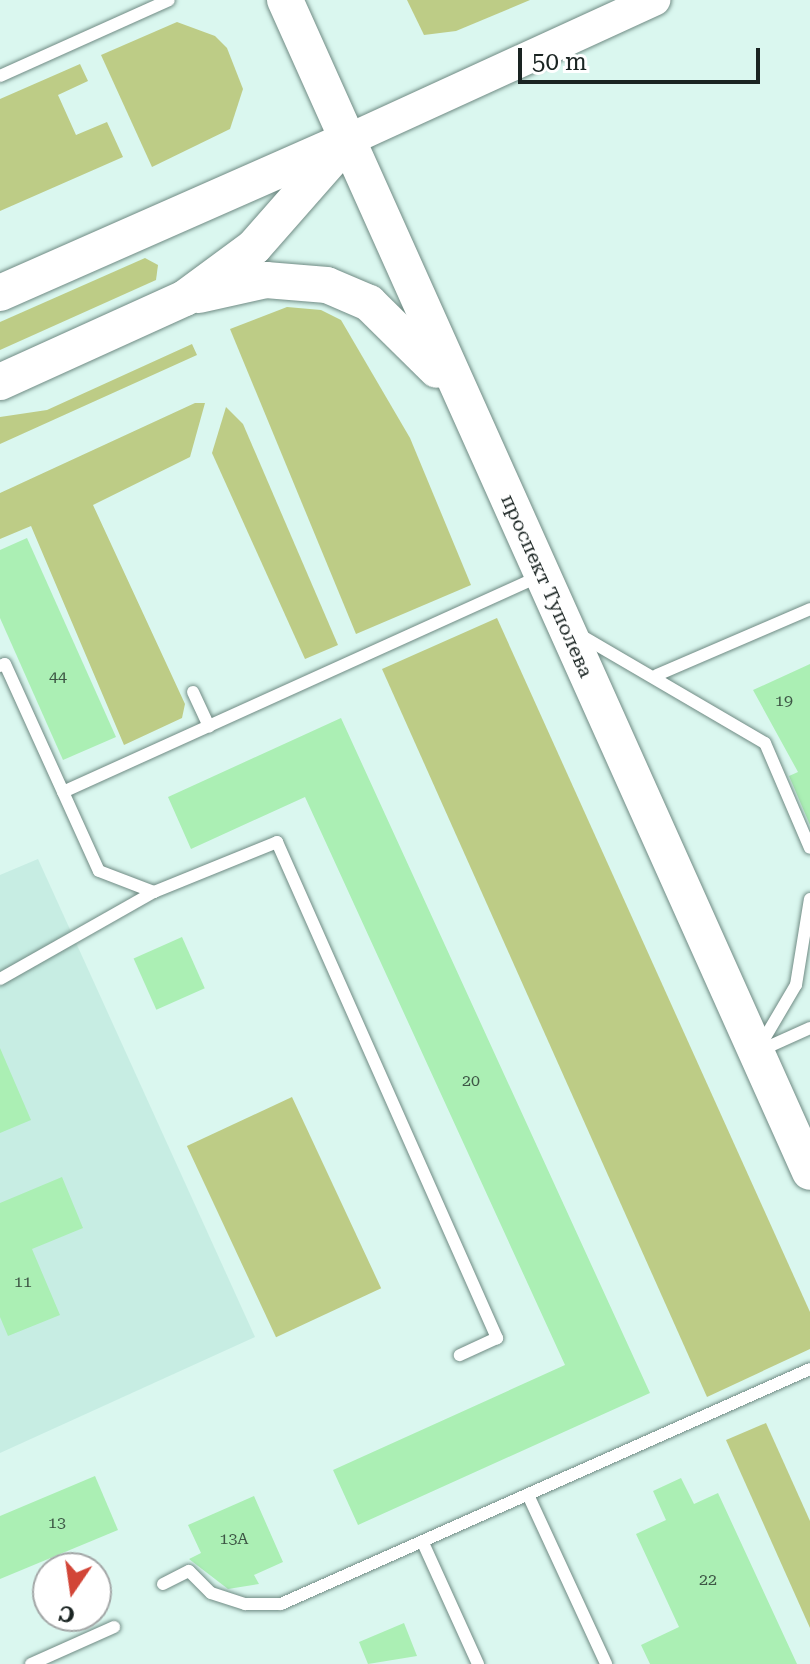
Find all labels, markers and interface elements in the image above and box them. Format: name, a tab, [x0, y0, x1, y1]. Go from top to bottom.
scale bar	[522, 32, 764, 82]
text: 50 m	[532, 48, 587, 76]
street label: проспект Туполева	[496, 491, 598, 681]
house number: 44	[49, 667, 67, 687]
house number: 19	[775, 691, 793, 711]
house number: 20	[462, 1071, 480, 1091]
house number: 11	[14, 1272, 32, 1292]
house number: 13	[48, 1513, 66, 1533]
house number: 13А	[219, 1529, 249, 1549]
north arrow	[32, 1552, 112, 1632]
house number: 22	[699, 1570, 717, 1590]
text: С	[57, 1600, 77, 1628]

